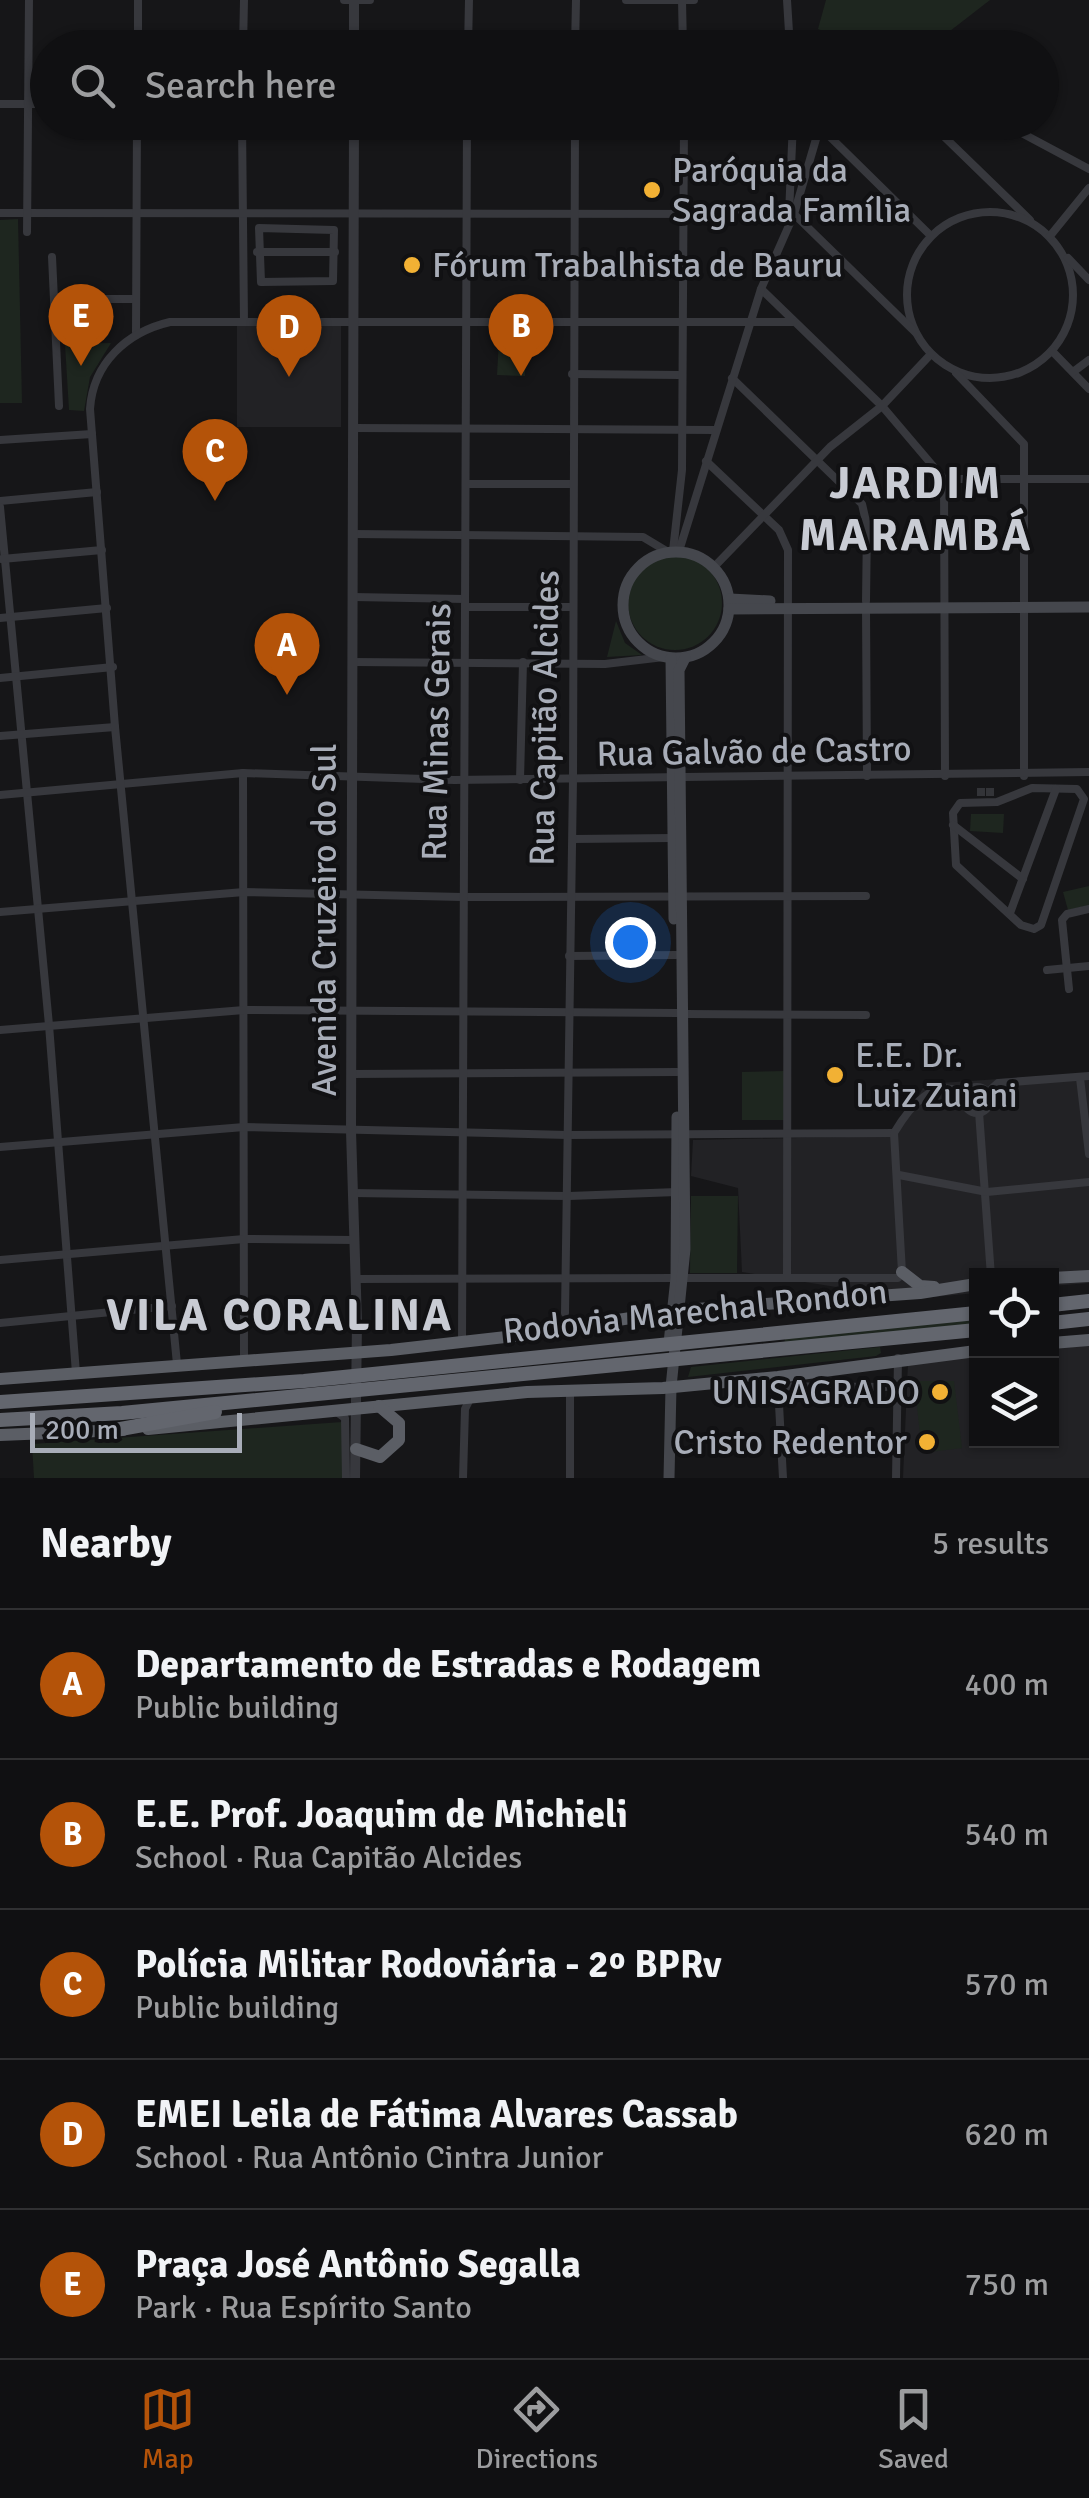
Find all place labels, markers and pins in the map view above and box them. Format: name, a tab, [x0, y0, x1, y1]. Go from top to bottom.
place label: Paróquia da Sagrada Família	[672, 149, 911, 232]
marker: Paróquia da Sagrada Família	[641, 179, 663, 201]
place label: Fórum Trabalhista de Bauru	[432, 244, 843, 287]
marker: Fórum Trabalhista de Bauru	[401, 254, 423, 276]
pin: E	[48, 284, 114, 366]
pin: D	[256, 294, 322, 377]
pin: B	[488, 294, 554, 376]
pin: C	[182, 418, 248, 501]
pin: A	[254, 612, 320, 695]
place label: E.E. Dr. Luiz Zuiani	[855, 1034, 1018, 1117]
marker: E.E. Dr. Luiz Zuiani	[824, 1064, 846, 1086]
place label: UNISAGRADO	[711, 1371, 920, 1414]
marker: UNISAGRADO	[929, 1381, 951, 1403]
place label: Cristo Redentor	[673, 1421, 907, 1464]
marker: Cristo Redentor	[916, 1431, 938, 1453]

